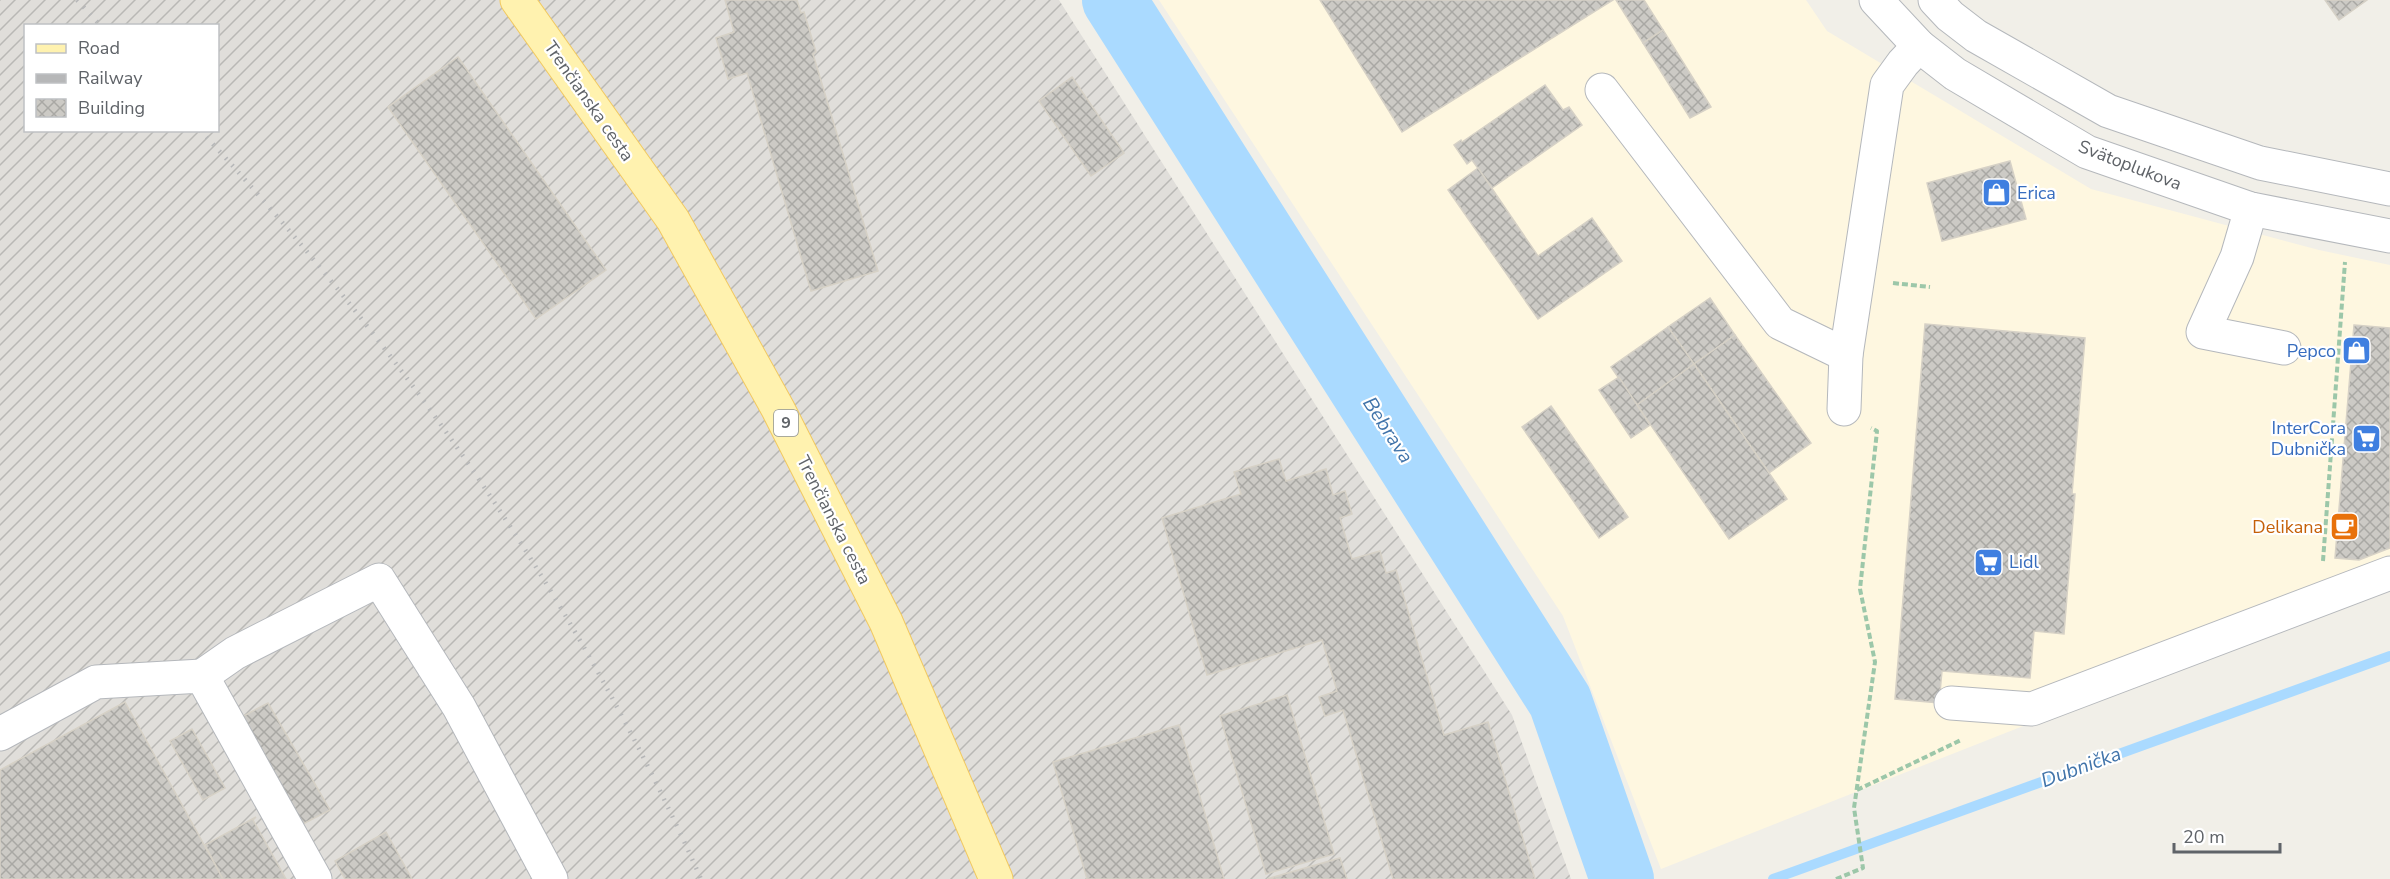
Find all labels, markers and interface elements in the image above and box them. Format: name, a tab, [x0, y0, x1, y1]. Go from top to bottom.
legend	[24, 24, 219, 132]
text: Road	[78, 36, 120, 60]
street label: Trenčianska cesta	[539, 36, 639, 166]
text: Railway	[78, 66, 143, 90]
text: Building	[78, 96, 145, 120]
street label: Svätoplukova	[2075, 134, 2185, 196]
shop icon: Erica	[1980, 177, 2012, 209]
place label: Erica	[2017, 181, 2056, 205]
shop icon: Pepco	[2341, 335, 2373, 367]
place label: Pepco	[2287, 339, 2336, 363]
water label: Bebrava	[1357, 392, 1419, 468]
road number: 9	[774, 410, 798, 436]
place label: InterCora Dubnička	[2271, 416, 2346, 461]
supermarket icon: InterCora Dubnička	[2351, 422, 2383, 454]
street label: Trenčianska cesta	[791, 451, 877, 589]
cafe icon: Delikana	[2328, 511, 2360, 543]
place label: Delikana	[2252, 515, 2323, 539]
supermarket icon: Lidl	[1972, 546, 2004, 578]
place label: Lidl	[2009, 550, 2039, 574]
water label: Dubnička	[2037, 740, 2125, 794]
scale bar	[2174, 816, 2280, 854]
text: 20 m	[2183, 825, 2225, 849]

